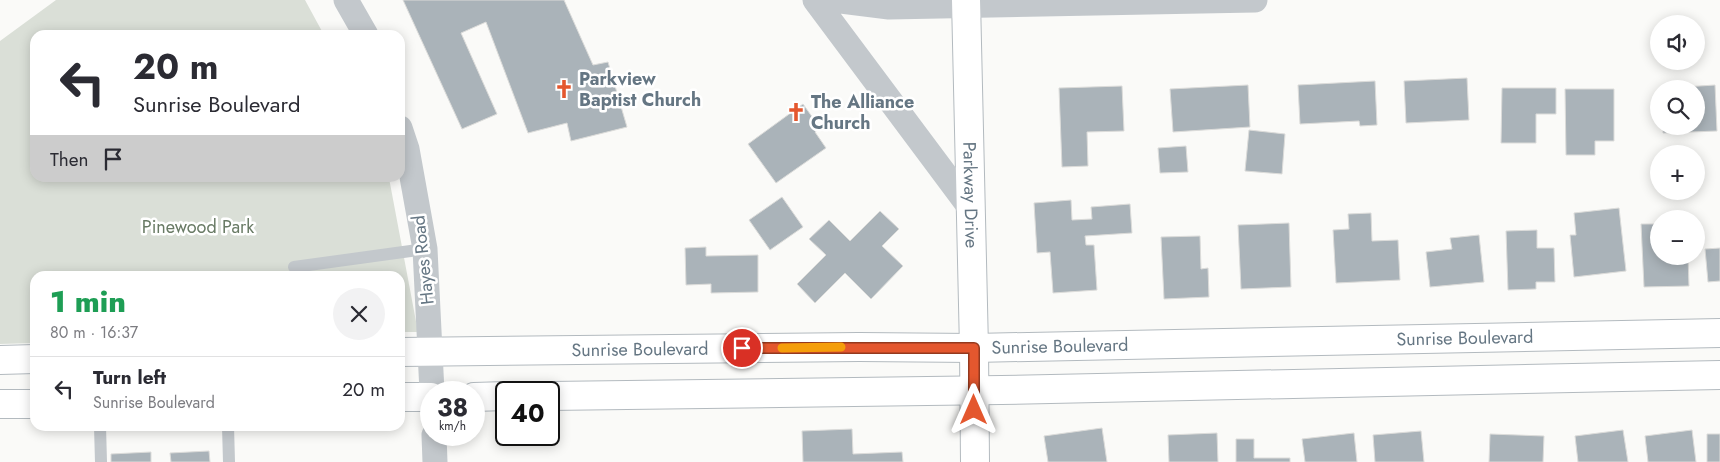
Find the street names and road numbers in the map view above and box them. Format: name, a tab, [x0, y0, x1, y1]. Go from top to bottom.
street label: Parkway Drive	[956, 141, 985, 249]
street label: Hayes Road	[405, 214, 441, 306]
street label: Sunrise Boulevard	[1396, 324, 1534, 353]
street label: Sunrise Boulevard	[991, 332, 1129, 361]
street label: Sunrise Boulevard	[571, 336, 709, 363]

